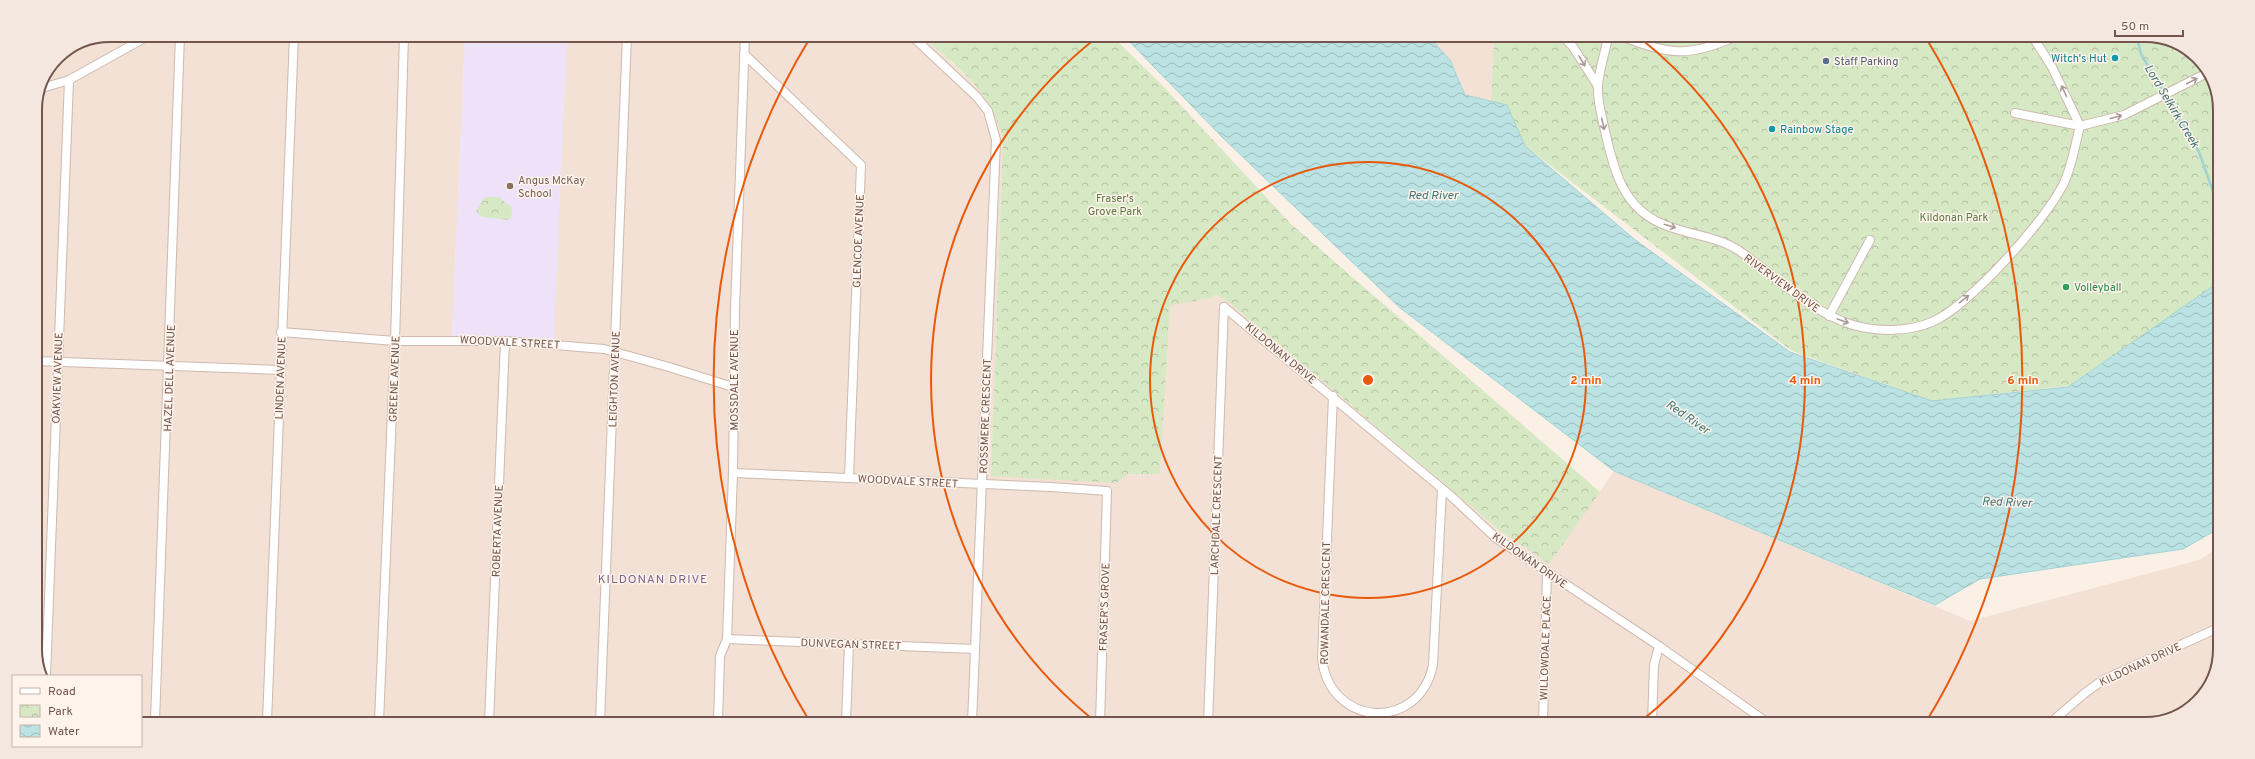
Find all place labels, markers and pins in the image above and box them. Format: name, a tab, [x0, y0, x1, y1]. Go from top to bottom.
place label: Witch's Hut	[2051, 52, 2107, 66]
marker: Witch's Hut	[2110, 53, 2120, 63]
place label: Staff Parking	[1834, 55, 1898, 69]
marker: Staff Parking	[1821, 56, 1831, 66]
place label: Rainbow Stage	[1780, 123, 1853, 137]
marker: Rainbow Stage	[1767, 124, 1777, 134]
place label: Angus McKay School	[518, 174, 585, 201]
marker: Angus McKay School	[505, 181, 515, 191]
place label: Volleyball	[2074, 281, 2121, 295]
marker: Volleyball	[2061, 282, 2071, 292]
centre of rings	[1361, 373, 1375, 387]

